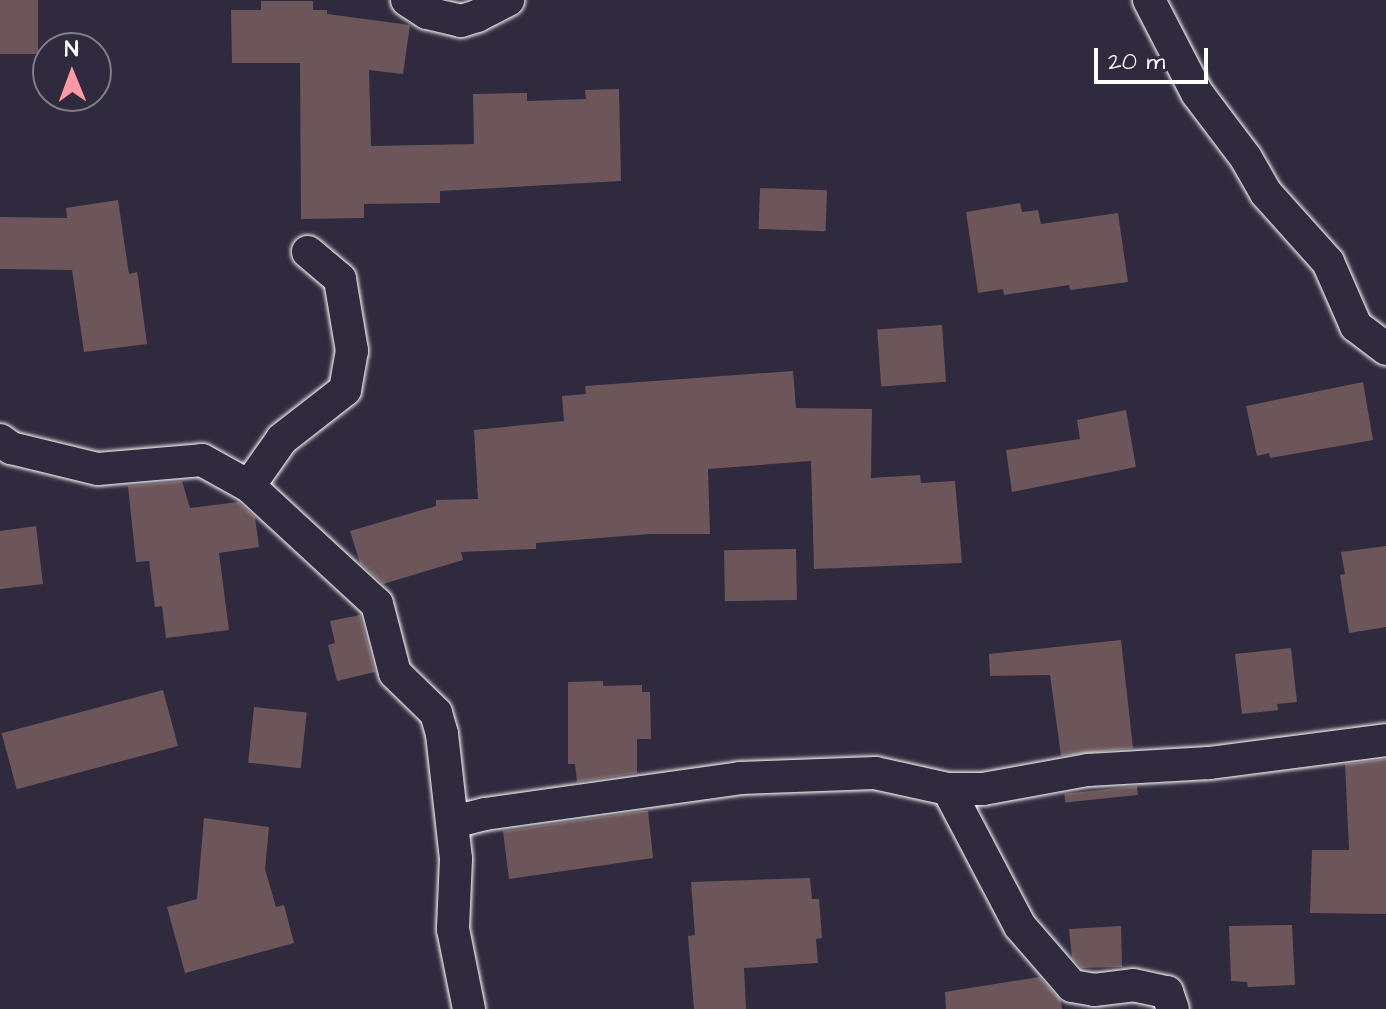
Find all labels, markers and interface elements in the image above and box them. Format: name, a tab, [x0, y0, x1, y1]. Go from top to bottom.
north arrow	[32, 32, 112, 112]
scale bar	[1098, 32, 1212, 82]
text: N	[64, 34, 79, 65]
text: 20 m	[1108, 45, 1165, 79]

